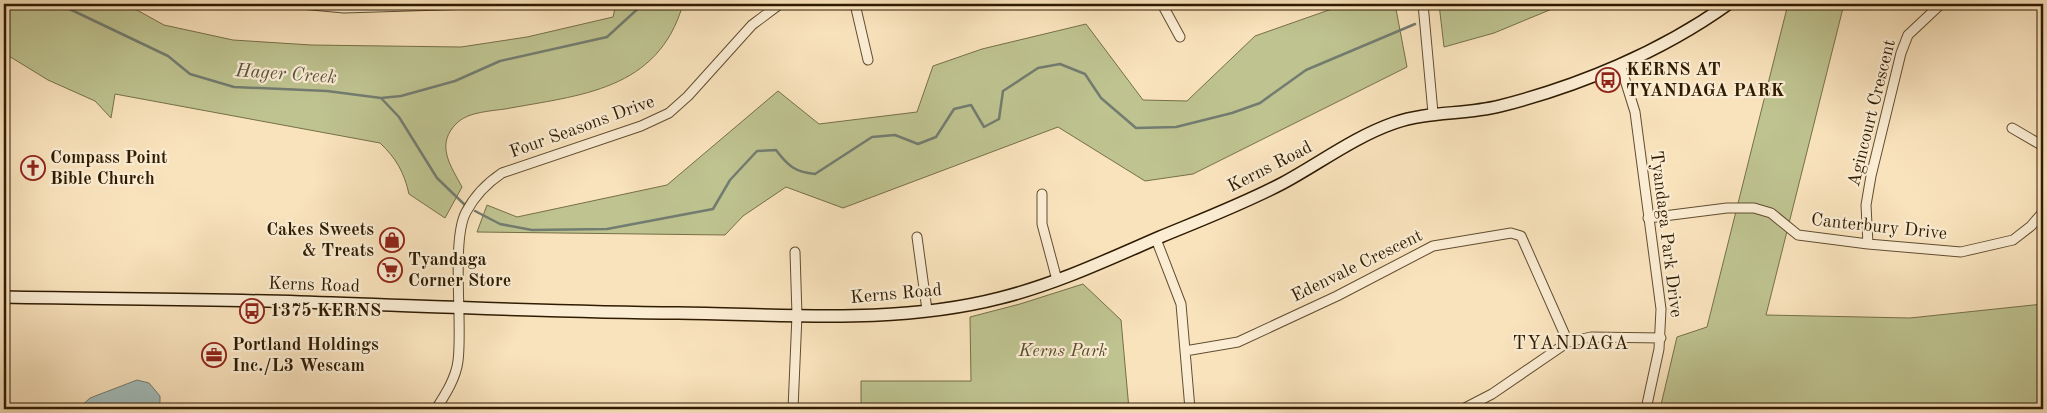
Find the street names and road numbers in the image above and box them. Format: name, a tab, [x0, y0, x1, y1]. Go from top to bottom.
street label: Agincourt Crescent	[1845, 38, 1899, 188]
street label: Four Seasons Drive	[507, 92, 657, 162]
street label: Kerns Road	[1225, 138, 1315, 196]
street label: Tyandaga Park Drive	[1647, 150, 1685, 318]
street label: Canterbury Drive	[1810, 211, 1948, 243]
street label: Edenvale Crescent	[1289, 226, 1425, 306]
street label: Kerns Road	[268, 274, 360, 296]
street label: Kerns Road	[849, 281, 943, 307]

